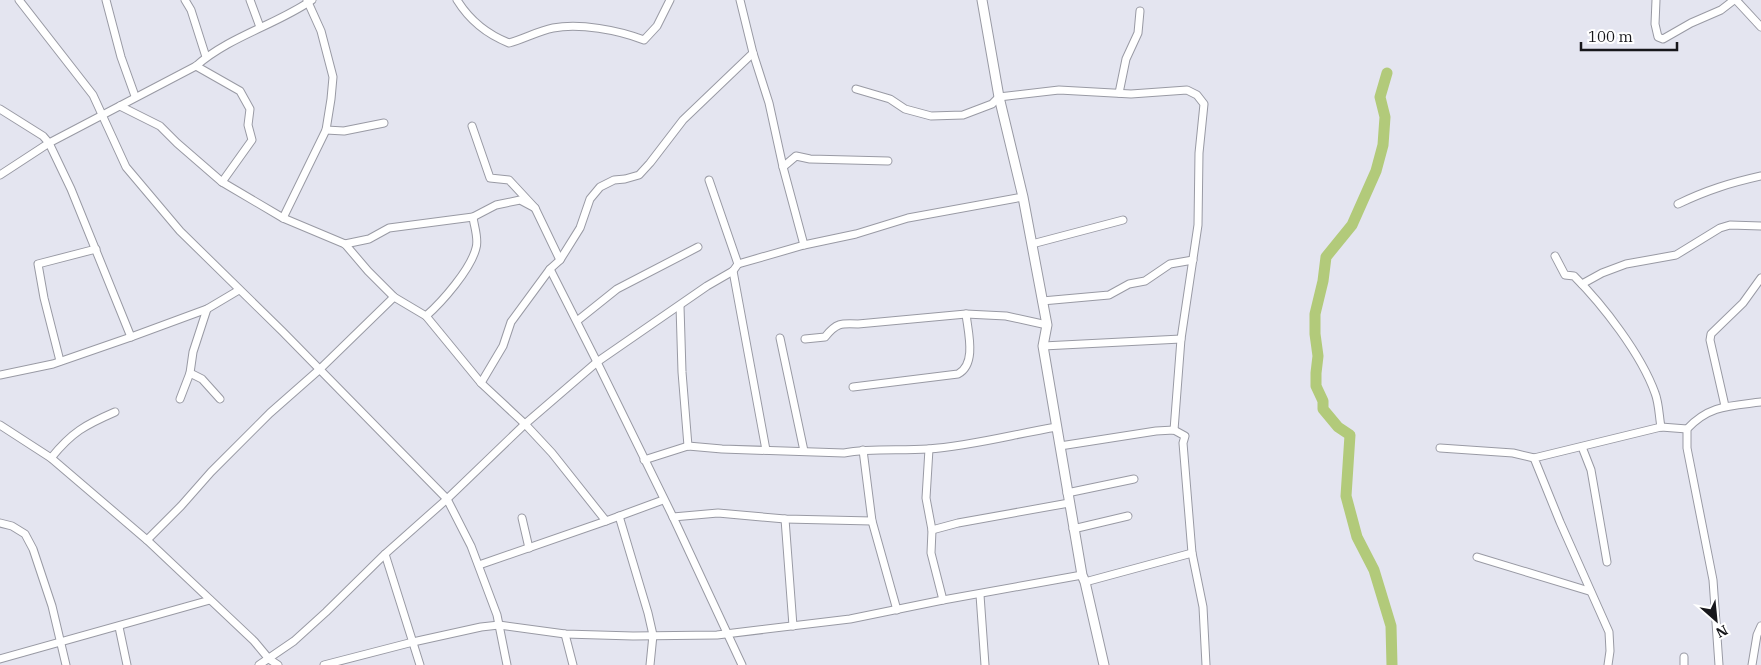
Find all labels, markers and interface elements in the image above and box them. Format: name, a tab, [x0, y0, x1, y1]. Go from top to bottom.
scale bar	[1581, 20, 1677, 52]
text: 100 m	[1588, 27, 1633, 46]
north arrow	[1691, 595, 1741, 645]
text: N	[1713, 621, 1731, 642]

